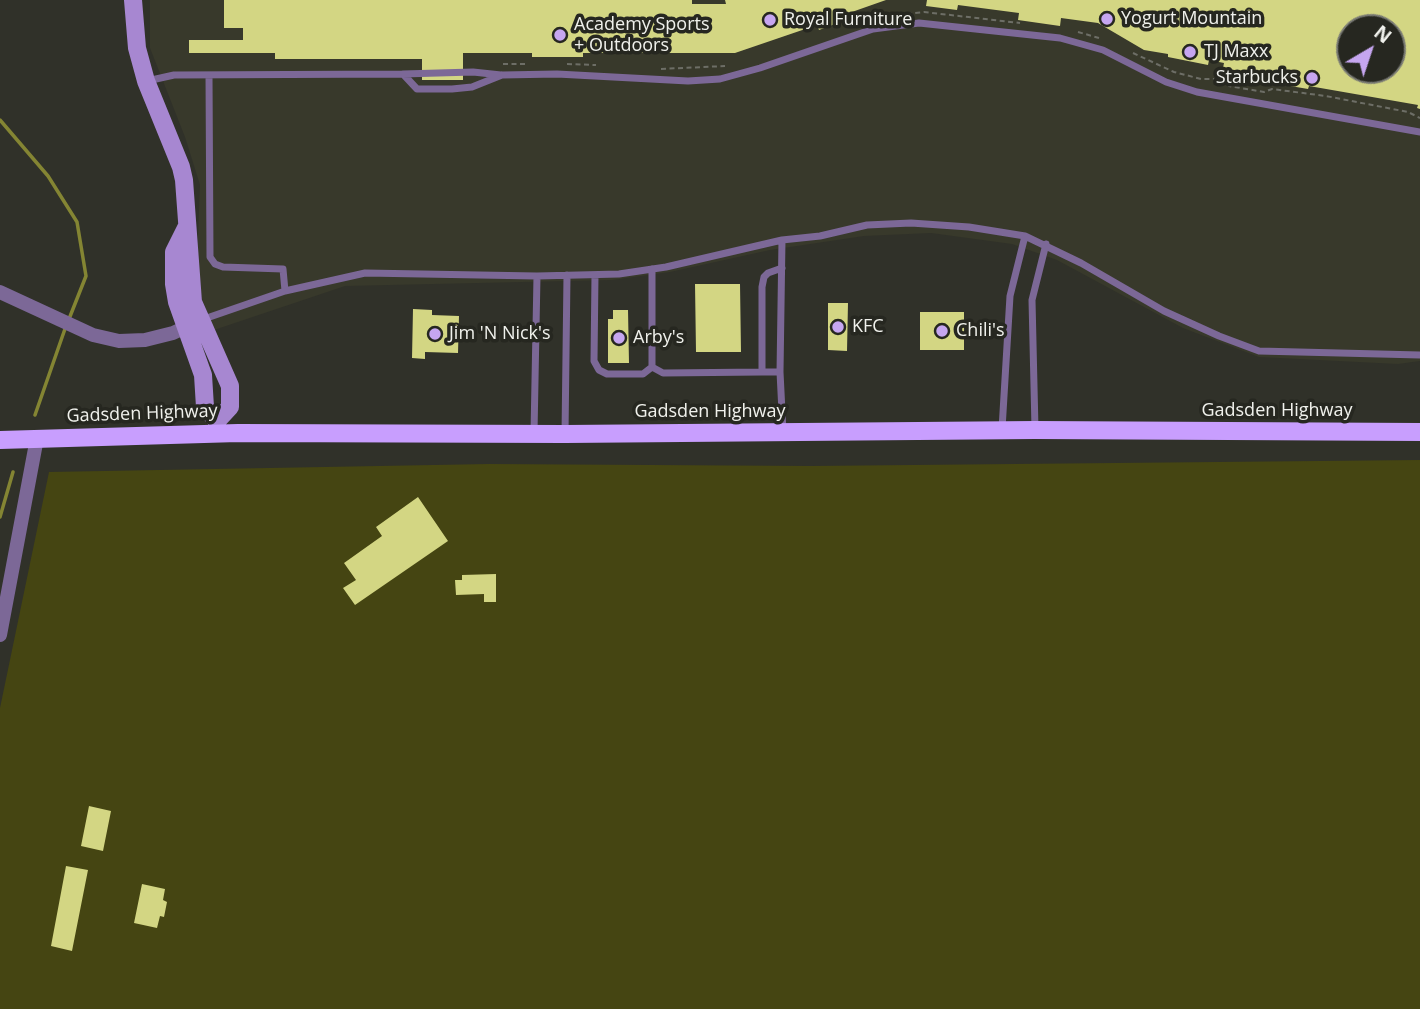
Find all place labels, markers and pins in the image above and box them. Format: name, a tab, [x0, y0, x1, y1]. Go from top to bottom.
place label: Yogurt Mountain	[1121, 8, 1262, 30]
place label: Royal Furniture	[784, 9, 912, 31]
marker: Yogurt Mountain	[1099, 11, 1115, 27]
marker: Royal Furniture	[762, 12, 778, 28]
place label: Academy Sports + Outdoors	[574, 14, 710, 56]
marker: Academy Sports + Outdoors	[552, 27, 568, 43]
place label: TJ Maxx	[1204, 41, 1268, 63]
marker: TJ Maxx	[1182, 44, 1198, 60]
place label: Starbucks	[1216, 67, 1298, 89]
marker: Starbucks	[1304, 70, 1320, 86]
place label: KFC	[852, 316, 884, 338]
marker: KFC	[830, 319, 846, 335]
place label: Chili's	[956, 320, 1005, 342]
place label: Jim 'N Nick's	[449, 323, 551, 345]
marker: Chili's	[934, 323, 950, 339]
marker: Jim 'N Nick's	[427, 326, 443, 342]
place label: Arby's	[633, 327, 684, 349]
marker: Arby's	[611, 330, 627, 346]

